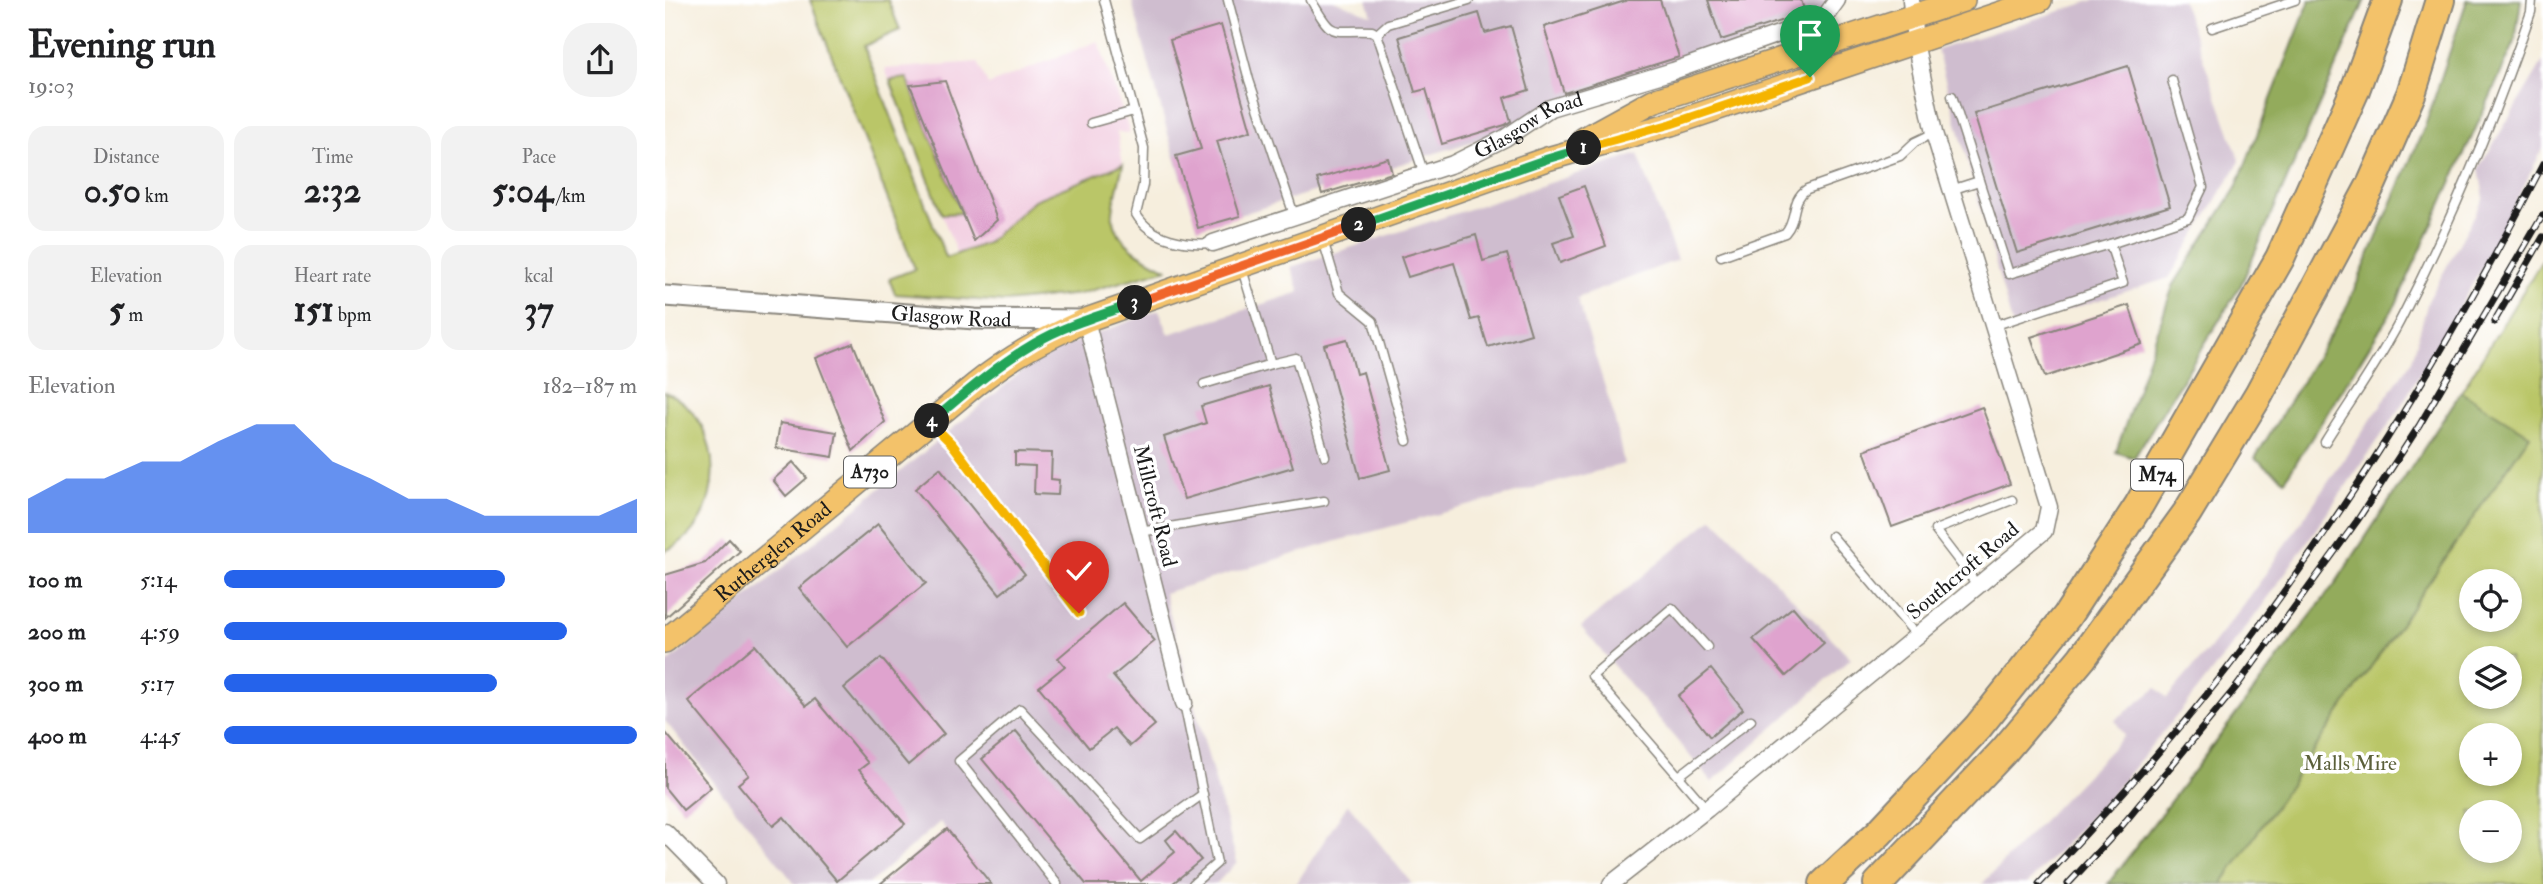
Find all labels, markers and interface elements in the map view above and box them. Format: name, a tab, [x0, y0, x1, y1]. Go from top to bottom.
pin	[1780, 5, 1840, 77]
icon: arrive	[1791, 16, 1829, 54]
text: Evening run	[28, 21, 216, 69]
button: share	[563, 23, 637, 97]
text: 19:03	[28, 71, 74, 100]
street label: Glasgow Road	[1469, 85, 1586, 165]
pin: 1	[1567, 130, 1601, 166]
text: 1	[1580, 135, 1587, 159]
text: Distance	[93, 145, 159, 169]
text: Time	[312, 145, 353, 169]
text: Pace	[522, 145, 556, 169]
text: 0.50	[84, 169, 141, 213]
text: 2:32	[304, 169, 361, 213]
text: 5:04	[492, 169, 553, 213]
text: km	[141, 184, 169, 208]
text: /km	[553, 184, 586, 208]
pin: 2	[1341, 208, 1377, 243]
text: 2	[1354, 212, 1363, 236]
text: Elevation	[90, 264, 162, 288]
text: Heart rate	[294, 264, 371, 288]
text: kcal	[524, 264, 553, 288]
pin: 3	[1117, 286, 1153, 320]
text: 5	[109, 288, 124, 332]
text: 151	[294, 288, 334, 332]
text: 37	[524, 288, 554, 332]
text: 3	[1131, 290, 1138, 314]
street label: Glasgow Road	[890, 299, 1012, 333]
text: m	[124, 303, 143, 327]
text: bpm	[334, 303, 371, 327]
text: Elevation	[28, 371, 116, 400]
text: 182–187 m	[542, 371, 637, 400]
pin: 4	[915, 404, 949, 438]
text: 4	[926, 408, 937, 432]
street label: Millcroft Road	[1127, 442, 1183, 570]
road number: A730	[844, 457, 896, 488]
road number: M74	[2131, 460, 2183, 490]
street label: Rutherglen Road	[709, 495, 837, 608]
street label: Southcroft Road	[1901, 516, 2025, 626]
pin	[1049, 541, 1109, 613]
icon: check	[1060, 552, 1098, 590]
text: 100 m	[28, 565, 82, 594]
text: 5:14	[140, 565, 176, 594]
map controls	[2459, 569, 2522, 863]
button: locate	[2459, 569, 2522, 632]
text: 200 m	[28, 617, 86, 646]
text: 4:59	[140, 617, 180, 646]
button: layers	[2459, 646, 2522, 709]
text: 300 m	[28, 669, 83, 698]
text: 5:17	[140, 669, 175, 698]
text: 400 m	[28, 721, 87, 750]
text: 4:45	[140, 721, 181, 750]
button: +	[2459, 723, 2522, 786]
park label: Malls Mire	[2303, 750, 2397, 777]
button: −	[2459, 800, 2522, 863]

